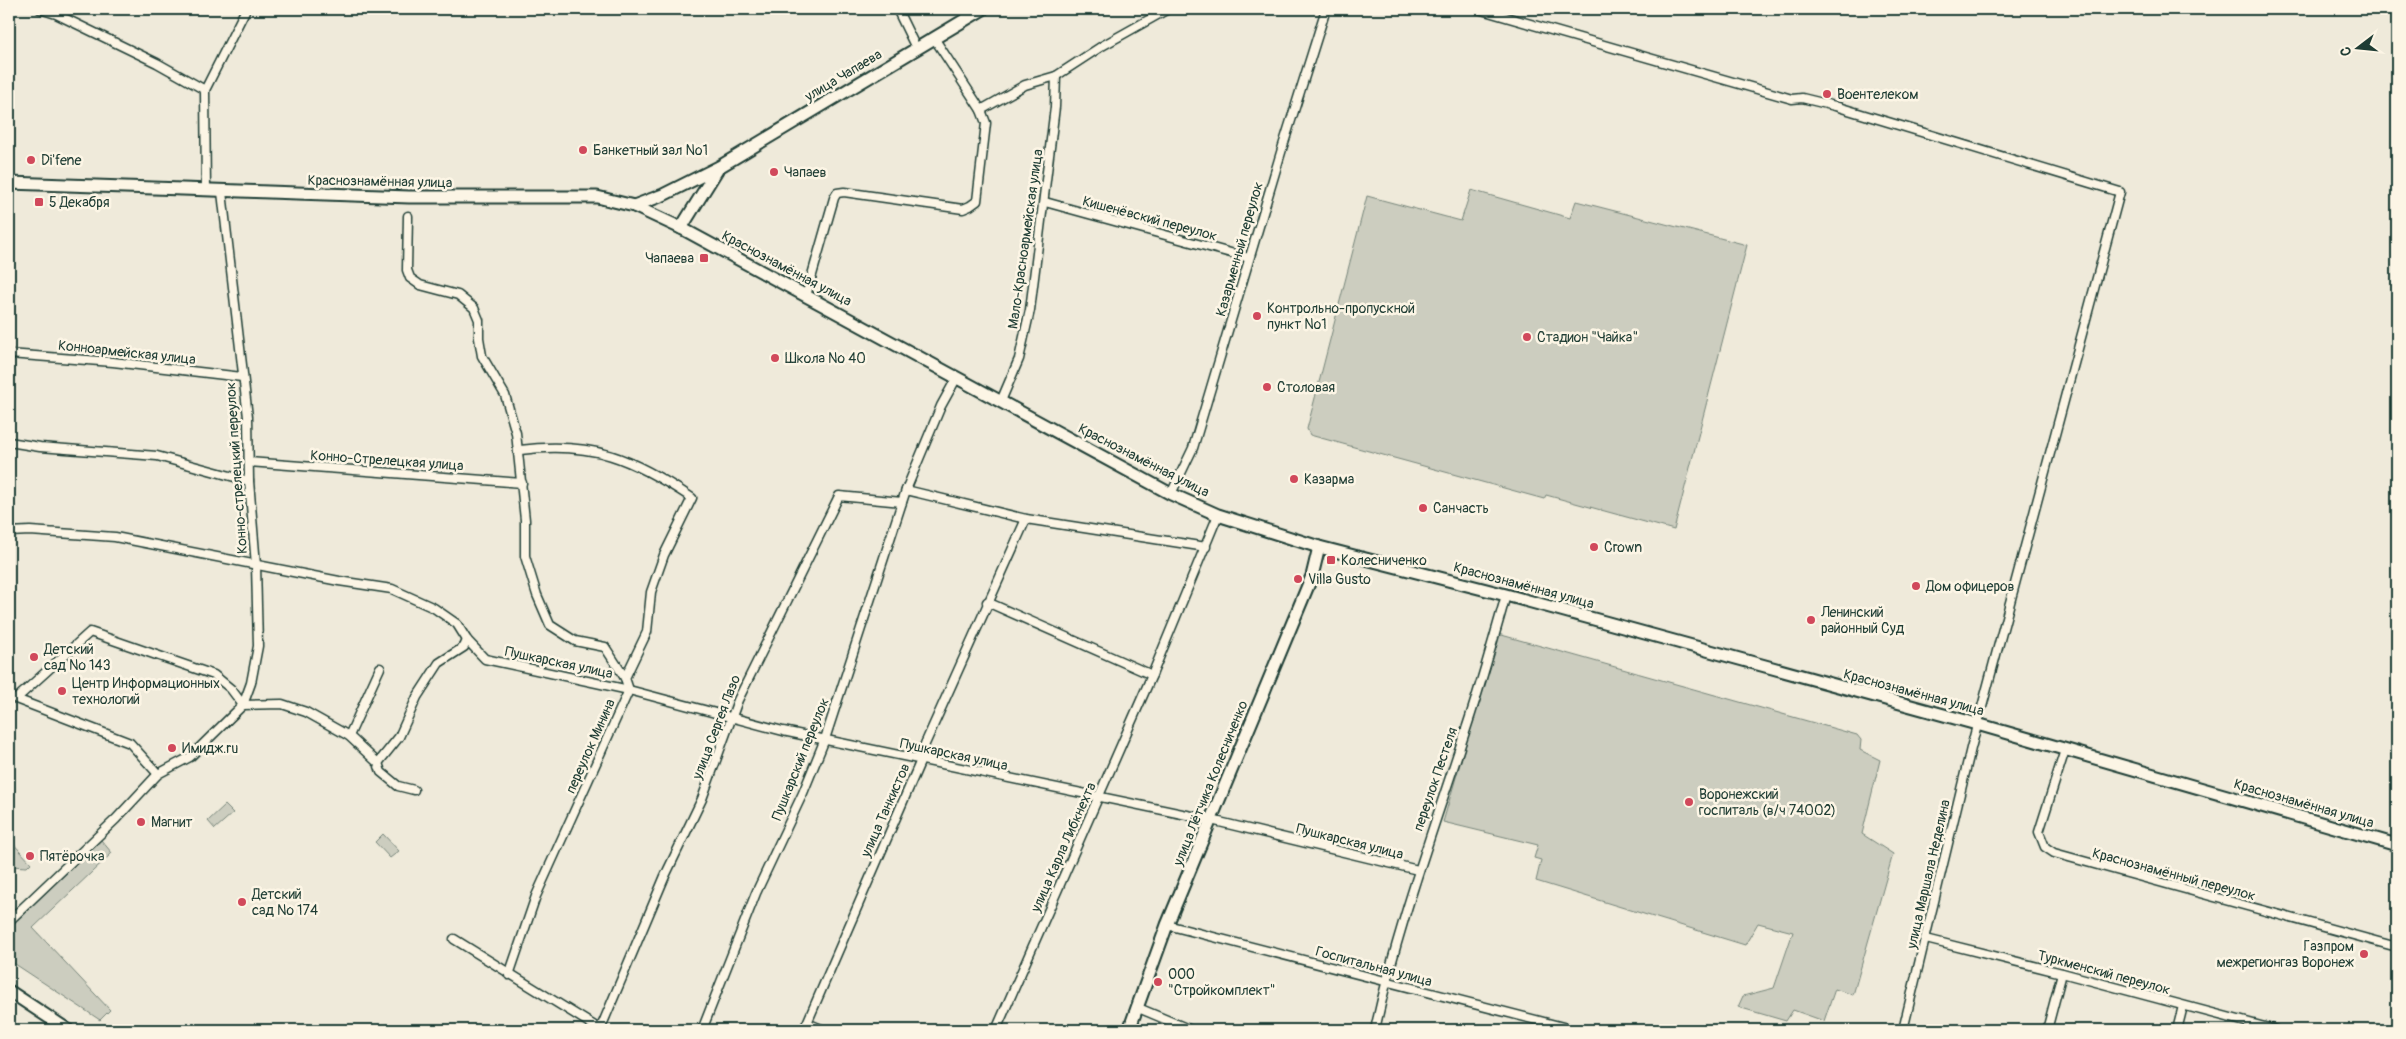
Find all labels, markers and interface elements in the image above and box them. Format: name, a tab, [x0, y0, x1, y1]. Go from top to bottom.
north arrow	[2334, 22, 2384, 72]
text: С	[2337, 45, 2355, 58]
street label: улица Чапаева	[801, 46, 885, 106]
place label: Воентелеком	[1837, 86, 1918, 103]
marker: Воентелеком	[1821, 88, 1833, 100]
place label: Банкетный зал №1	[593, 142, 708, 159]
marker: Банкетный зал №1	[577, 144, 589, 156]
street label: Мало-Красноармейская улица	[1004, 148, 1047, 330]
place label: Di'fene	[41, 152, 81, 169]
marker: Di'fene	[25, 154, 37, 166]
place label: Чапаев	[784, 164, 826, 181]
marker: Чапаев	[768, 166, 780, 178]
street label: Краснознамённая улица	[307, 172, 453, 191]
street label: Казарменный переулок	[1212, 180, 1267, 318]
street label: Кишенёвский переулок	[1081, 192, 1219, 245]
place label: 5 Декабря	[49, 194, 109, 211]
marker: 5 Декабря	[33, 196, 45, 208]
street label: Краснознамённая улица	[719, 227, 855, 310]
place label: Чапаева	[645, 250, 694, 267]
marker: Чапаева	[698, 252, 710, 264]
place label: Контрольно-пропускной пункт №1	[1267, 300, 1415, 333]
marker: Контрольно-пропускной пункт №1	[1251, 310, 1263, 322]
place label: Стадион "Чайка"	[1537, 329, 1638, 346]
marker: Стадион "Чайка"	[1521, 331, 1533, 343]
street label: Конноармейская улица	[57, 337, 197, 368]
place label: Школа № 40	[785, 350, 866, 367]
marker: Школа № 40	[769, 352, 781, 364]
place label: Столовая	[1277, 379, 1335, 396]
street label: Конно-стрелецкий переулок	[222, 381, 251, 554]
marker: Столовая	[1261, 381, 1273, 393]
street label: Краснознамённая улица	[1075, 420, 1212, 501]
street label: Конно-Стрелецкая улица	[310, 447, 464, 474]
place label: Казарма	[1304, 471, 1354, 488]
marker: Казарма	[1288, 473, 1300, 485]
place label: Санчасть	[1433, 500, 1489, 517]
marker: Санчасть	[1417, 502, 1429, 514]
place label: Crown	[1604, 539, 1642, 556]
marker: Crown	[1588, 541, 1600, 553]
place label: Колесниченко	[1341, 552, 1427, 569]
marker: Колесниченко	[1325, 554, 1337, 566]
street label: Краснознамённая улица	[1452, 559, 1596, 612]
place label: Villa Gusto	[1308, 571, 1371, 588]
marker: Villa Gusto	[1292, 573, 1304, 585]
place label: Дом офицеров	[1925, 578, 2015, 595]
marker: Дом офицеров	[1910, 580, 1922, 592]
place label: Ленинский районный Суд	[1820, 604, 1905, 637]
marker: Ленинский районный Суд	[1805, 614, 1817, 626]
place label: Детский сад № 143	[43, 641, 111, 674]
street label: Пушкарская улица	[503, 643, 614, 682]
marker: Детский сад № 143	[28, 651, 40, 663]
street label: Краснознамённая улица	[1842, 666, 1986, 719]
street label: улица Сергея Лазо	[688, 672, 744, 783]
place label: Центр Информационных технологий	[72, 675, 220, 708]
marker: Центр Информационных технологий	[56, 685, 68, 697]
street label: Пушкарский переулок	[768, 695, 833, 823]
street label: переулок Минина	[562, 696, 619, 796]
street label: улица Лётчика Колесниченко	[1169, 698, 1252, 869]
street label: переулок Пестеля	[1410, 725, 1461, 833]
street label: Пушкарская улица	[898, 735, 1009, 774]
place label: Имидж.ru	[182, 740, 238, 757]
marker: Имидж.ru	[166, 742, 178, 754]
street label: улица Танкистов	[857, 761, 914, 861]
street label: Краснознамённая улица	[2232, 775, 2376, 832]
street label: улица Карла Либкнехта	[1027, 780, 1100, 916]
place label: Воронежский госпиталь (в/ч 74002)	[1699, 786, 1836, 819]
marker: Воронежский госпиталь (в/ч 74002)	[1683, 796, 1695, 808]
street label: улица Маршала Неделина	[1903, 798, 1954, 951]
place label: Магнит	[151, 814, 193, 831]
marker: Магнит	[135, 816, 147, 828]
street label: Пушкарская улица	[1294, 820, 1405, 863]
street label: Краснознамённый переулок	[2090, 845, 2257, 904]
place label: Пятёрочка	[40, 848, 104, 865]
marker: Пятёрочка	[24, 850, 36, 862]
place label: Детский сад № 174	[251, 886, 318, 919]
marker: Детский сад № 174	[236, 896, 248, 908]
place label: Газпром межрегионгаз Воронеж	[2216, 938, 2354, 971]
street label: Госпитальная улица	[1314, 943, 1434, 990]
street label: Туркменский переулок	[2036, 947, 2172, 998]
marker: Газпром межрегионгаз Воронеж	[2358, 948, 2370, 960]
place label: ООО "Стройкомплект"	[1168, 966, 1275, 999]
marker: ООО "Стройкомплект"	[1152, 976, 1164, 988]

